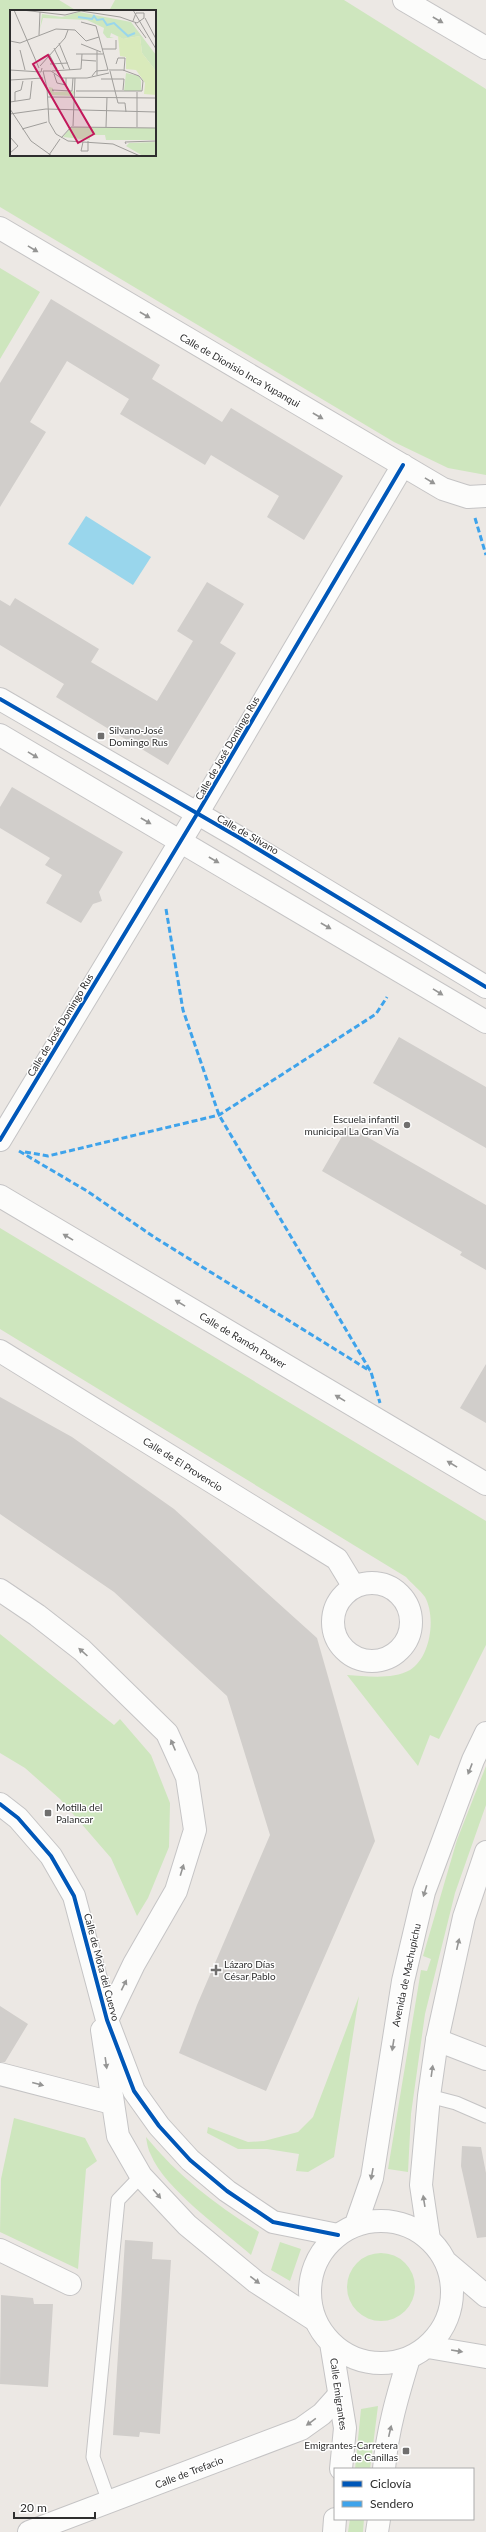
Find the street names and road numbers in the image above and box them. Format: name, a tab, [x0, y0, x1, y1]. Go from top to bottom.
street label: Calle de Dionisio Inca Yupanqui	[178, 331, 302, 409]
street label: Calle de José Domingo Rus	[192, 694, 262, 802]
street label: Calle de Silvano	[215, 812, 281, 857]
street label: Calle de José Domingo Rus	[24, 971, 96, 1079]
street label: Calle de Ramón Power	[198, 1309, 289, 1371]
street label: Calle de El Provencio	[141, 1435, 225, 1494]
street label: Calle de Mota del Cuervo	[82, 1912, 122, 2023]
street label: Avenida de Machupichu	[389, 1922, 423, 2028]
street label: Calle Emigrantes	[328, 2357, 350, 2431]
street label: Calle de Trefacio	[153, 2453, 225, 2491]

